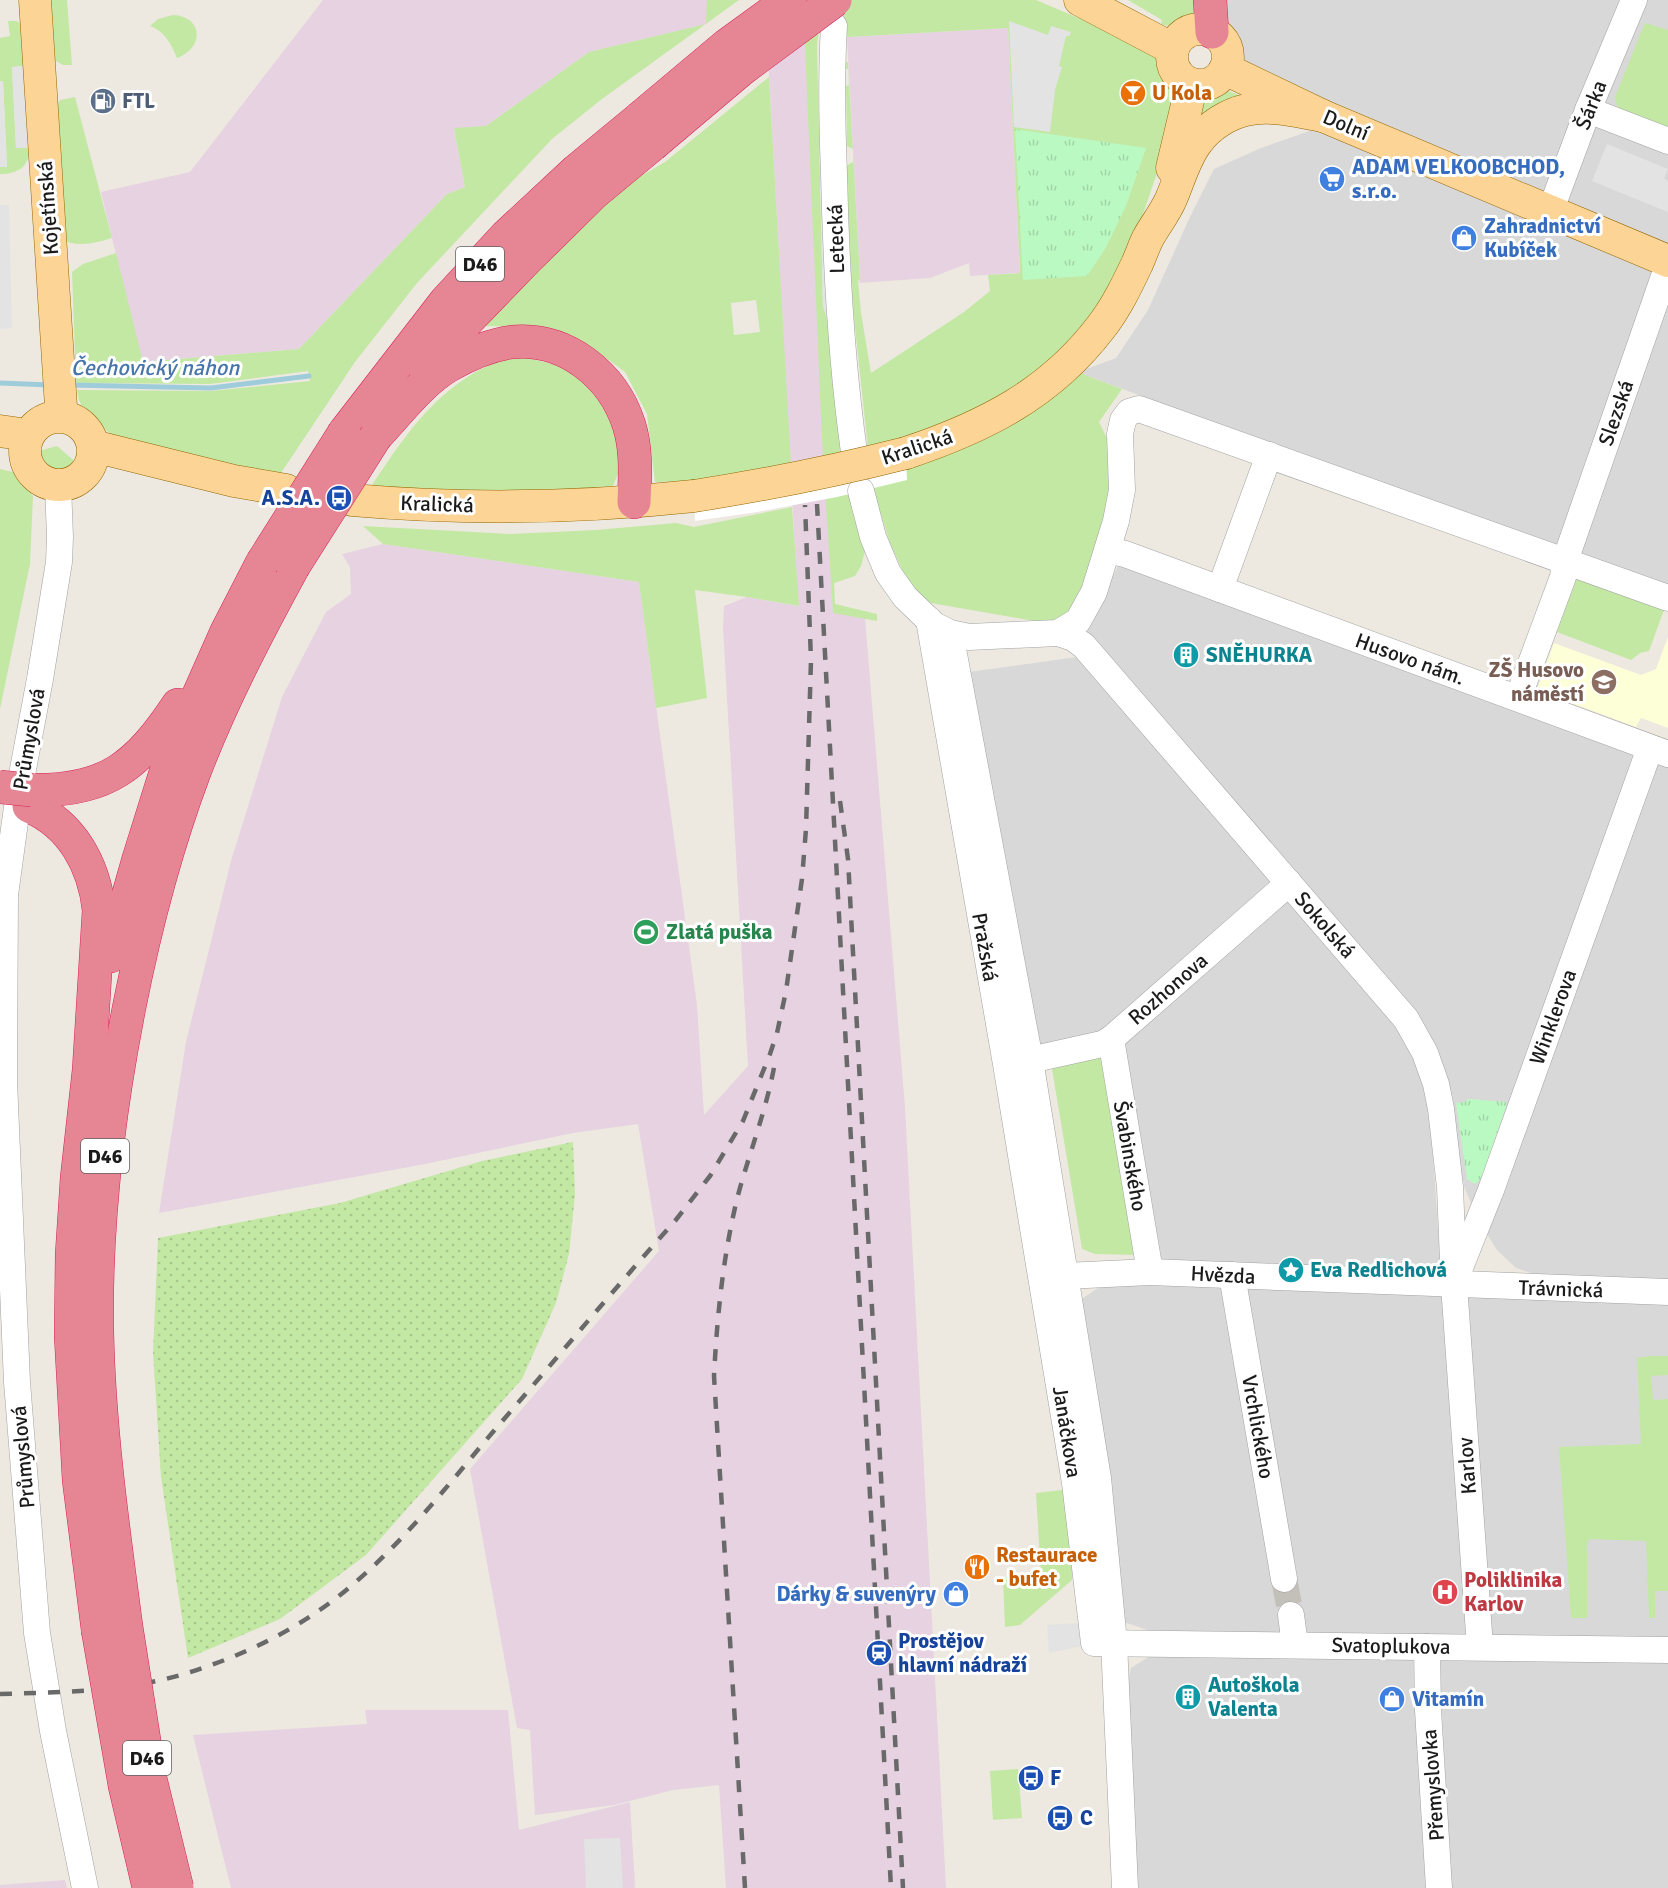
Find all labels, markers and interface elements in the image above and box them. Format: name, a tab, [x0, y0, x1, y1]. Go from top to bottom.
street label: Šárka	[1569, 76, 1613, 134]
bar icon: U Kola	[1118, 78, 1148, 108]
place label: U Kola	[1152, 80, 1212, 106]
fuel station icon: FTL	[88, 86, 118, 116]
place label: FTL	[122, 88, 155, 114]
street label: Dolní	[1319, 104, 1373, 146]
place label: ADAM VELKOOBCHOD, s.r.o.	[1352, 154, 1565, 204]
street label: Kojetínská	[32, 160, 64, 256]
supermarket icon: ADAM VELKOOBCHOD, s.r.o.	[1317, 164, 1347, 194]
street label: Letecká	[822, 204, 850, 274]
place label: Zahradnictví Kubíček	[1484, 213, 1602, 263]
shop icon: Zahradnictví Kubíček	[1449, 223, 1479, 253]
road number: D46	[456, 247, 504, 281]
water label: Čechovický náhon	[71, 354, 240, 381]
street label: Slezská	[1593, 377, 1639, 449]
street label: Kralická	[878, 423, 956, 471]
bus stop icon: A.S.A.	[324, 483, 354, 513]
place label: A.S.A.	[261, 485, 320, 511]
street label: Kralická	[400, 490, 474, 518]
street label: Husovo nám.	[1352, 627, 1468, 691]
building icon: SNĚHURKA	[1171, 640, 1201, 670]
place label: SNĚHURKA	[1206, 642, 1313, 668]
place label: ZŠ Husovo náměstí	[1489, 657, 1585, 707]
school or university icon: ZŠ Husovo náměstí	[1589, 667, 1619, 697]
street label: Průmyslová	[7, 686, 51, 792]
street label: Sokolská	[1289, 886, 1361, 964]
street label: Pražská	[966, 910, 1004, 984]
sports icon: Zlatá puška	[631, 917, 661, 947]
place label: Zlatá puška	[666, 919, 773, 945]
street label: Rozhonova	[1123, 947, 1213, 1031]
street label: Winklerova	[1524, 966, 1582, 1068]
street label: Švabinského	[1107, 1099, 1153, 1213]
road number: D46	[81, 1139, 129, 1173]
place icon: Eva Redlichová	[1276, 1255, 1306, 1285]
place label: Eva Redlichová	[1310, 1257, 1447, 1283]
street label: Hvězda	[1190, 1260, 1256, 1290]
street label: Trávnická	[1518, 1275, 1604, 1303]
street label: Vrchlického	[1236, 1373, 1280, 1481]
street label: Janáčkova	[1047, 1384, 1087, 1480]
street label: Průmyslová	[6, 1405, 40, 1509]
street label: Karlov	[1452, 1436, 1482, 1495]
place label: Restaurace - bufet	[996, 1542, 1098, 1592]
restaurant icon: Restaurace - bufet	[962, 1552, 992, 1582]
place label: Poliklinika Karlov	[1464, 1567, 1562, 1617]
hospital icon: Poliklinika Karlov	[1430, 1577, 1460, 1607]
shop icon: Dárky & suvenýry	[941, 1579, 971, 1609]
place label: Dárky & suvenýry	[776, 1581, 937, 1607]
place label: Prostějov hlavní nádraží	[898, 1628, 1028, 1678]
street label: Svatoplukova	[1331, 1632, 1451, 1660]
station icon: Prostějov hlavní nádraží	[864, 1638, 894, 1668]
place label: Autoškola Valenta	[1208, 1672, 1300, 1722]
building icon: Autoškola Valenta	[1173, 1682, 1203, 1712]
shop icon: Vitamín	[1377, 1684, 1407, 1714]
place label: Vitamín	[1412, 1686, 1484, 1712]
street label: Přemyslovka	[1416, 1728, 1450, 1842]
road number: D46	[123, 1741, 171, 1775]
bus stop icon: F	[1016, 1763, 1046, 1793]
place label: F	[1050, 1765, 1061, 1791]
bus stop icon: C	[1045, 1803, 1075, 1833]
place label: C	[1080, 1805, 1093, 1831]

